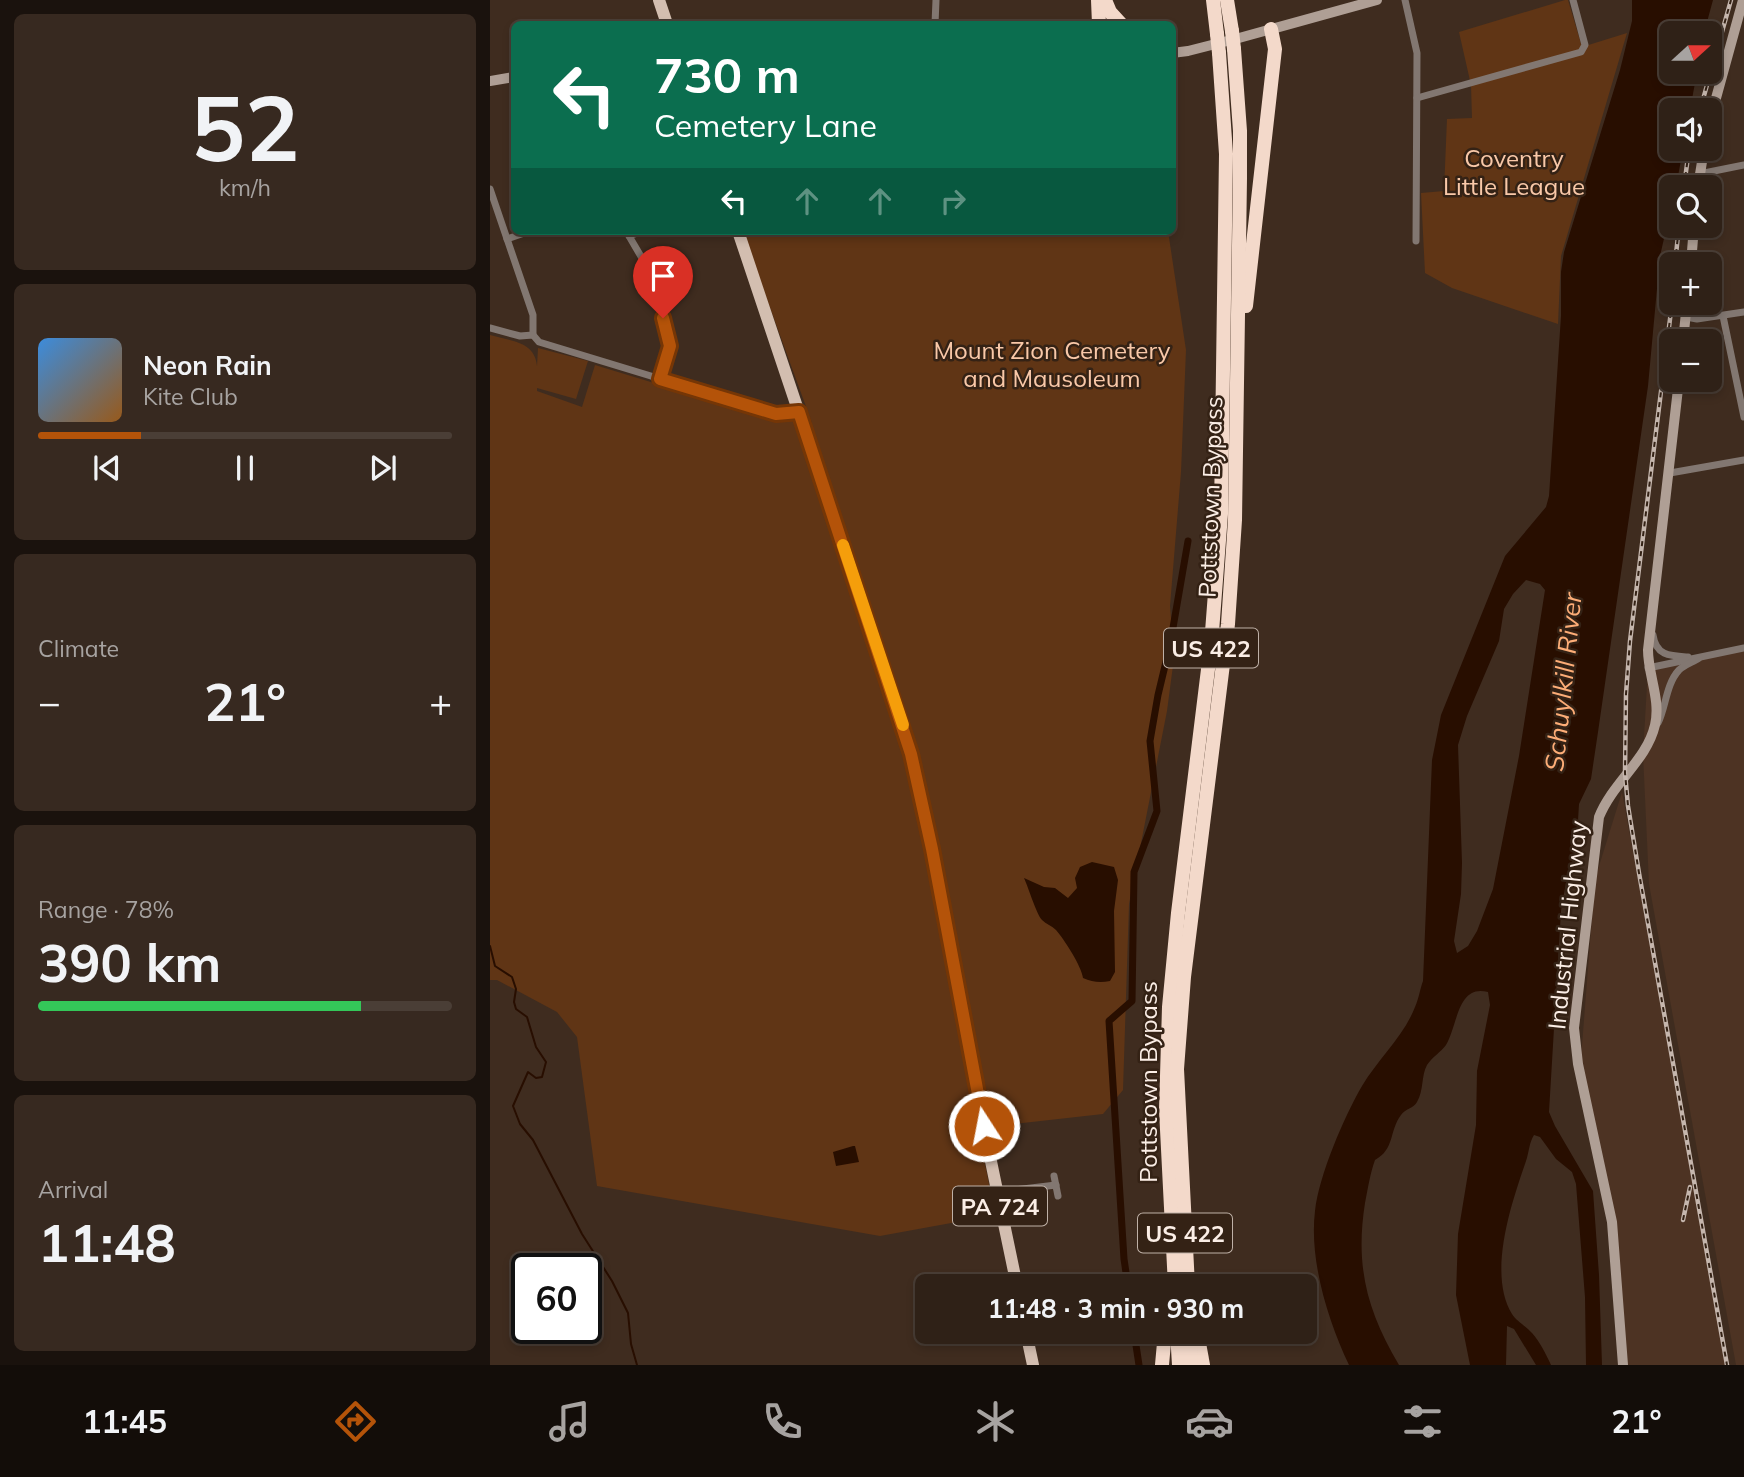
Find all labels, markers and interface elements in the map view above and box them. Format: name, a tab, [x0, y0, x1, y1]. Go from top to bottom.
north arrow	[1659, 21, 1722, 84]
map controls	[1659, 21, 1722, 392]
text: 730 m	[654, 44, 800, 105]
icon: left	[539, 49, 630, 140]
text: 52	[190, 70, 300, 184]
button: sound	[1659, 98, 1722, 161]
text: Cemetery Lane	[654, 105, 877, 145]
park label: Coventry Little League	[1443, 143, 1585, 201]
text: km/h	[219, 173, 271, 202]
button: search	[1659, 175, 1722, 238]
icon: left	[715, 182, 753, 220]
icon: ahead	[788, 182, 826, 220]
icon: ahead	[861, 182, 899, 220]
icon: right	[934, 182, 972, 220]
pin	[633, 246, 693, 318]
button: +	[1659, 252, 1722, 315]
icon: arrive	[644, 257, 682, 295]
button: −	[1659, 329, 1722, 392]
park label: Mount Zion Cemetery and Mausoleum	[933, 335, 1171, 393]
text: Neon Rain	[143, 349, 272, 382]
text: Kite Club	[143, 382, 238, 411]
street label: Pottstown Bypass	[1191, 396, 1229, 598]
icon: previous	[88, 449, 126, 487]
icon: pause	[226, 449, 264, 487]
icon: next	[364, 449, 402, 487]
water label: Schuylkill River	[1537, 590, 1589, 773]
road number: US 422	[1164, 628, 1258, 668]
text: Climate	[38, 634, 119, 663]
text: 21°	[204, 669, 286, 734]
text: −	[38, 678, 61, 726]
text: +	[429, 678, 452, 726]
street label: Industrial Highway	[1541, 819, 1593, 1031]
text: Range · 78%	[38, 895, 174, 924]
text: 390 km	[38, 930, 221, 995]
street label: Pottstown Bypass	[1133, 981, 1163, 1183]
position arrow	[947, 1089, 1021, 1163]
text: Arrival	[38, 1175, 108, 1204]
road number: PA 724	[953, 1186, 1047, 1226]
text: 11:48	[38, 1210, 176, 1275]
road number: US 422	[1138, 1214, 1232, 1252]
speed limit sign: 60	[511, 1253, 602, 1344]
text: 11:48 · 3 min · 930 m	[988, 1292, 1244, 1325]
icon: directions	[331, 1397, 380, 1446]
icon: music	[545, 1397, 594, 1446]
icon: phone	[758, 1397, 807, 1446]
icon: climate	[971, 1397, 1020, 1446]
icon: car	[1185, 1397, 1234, 1446]
icon: filters	[1398, 1397, 1447, 1446]
text: 11:45	[82, 1401, 167, 1441]
text: 21°	[1611, 1401, 1662, 1441]

